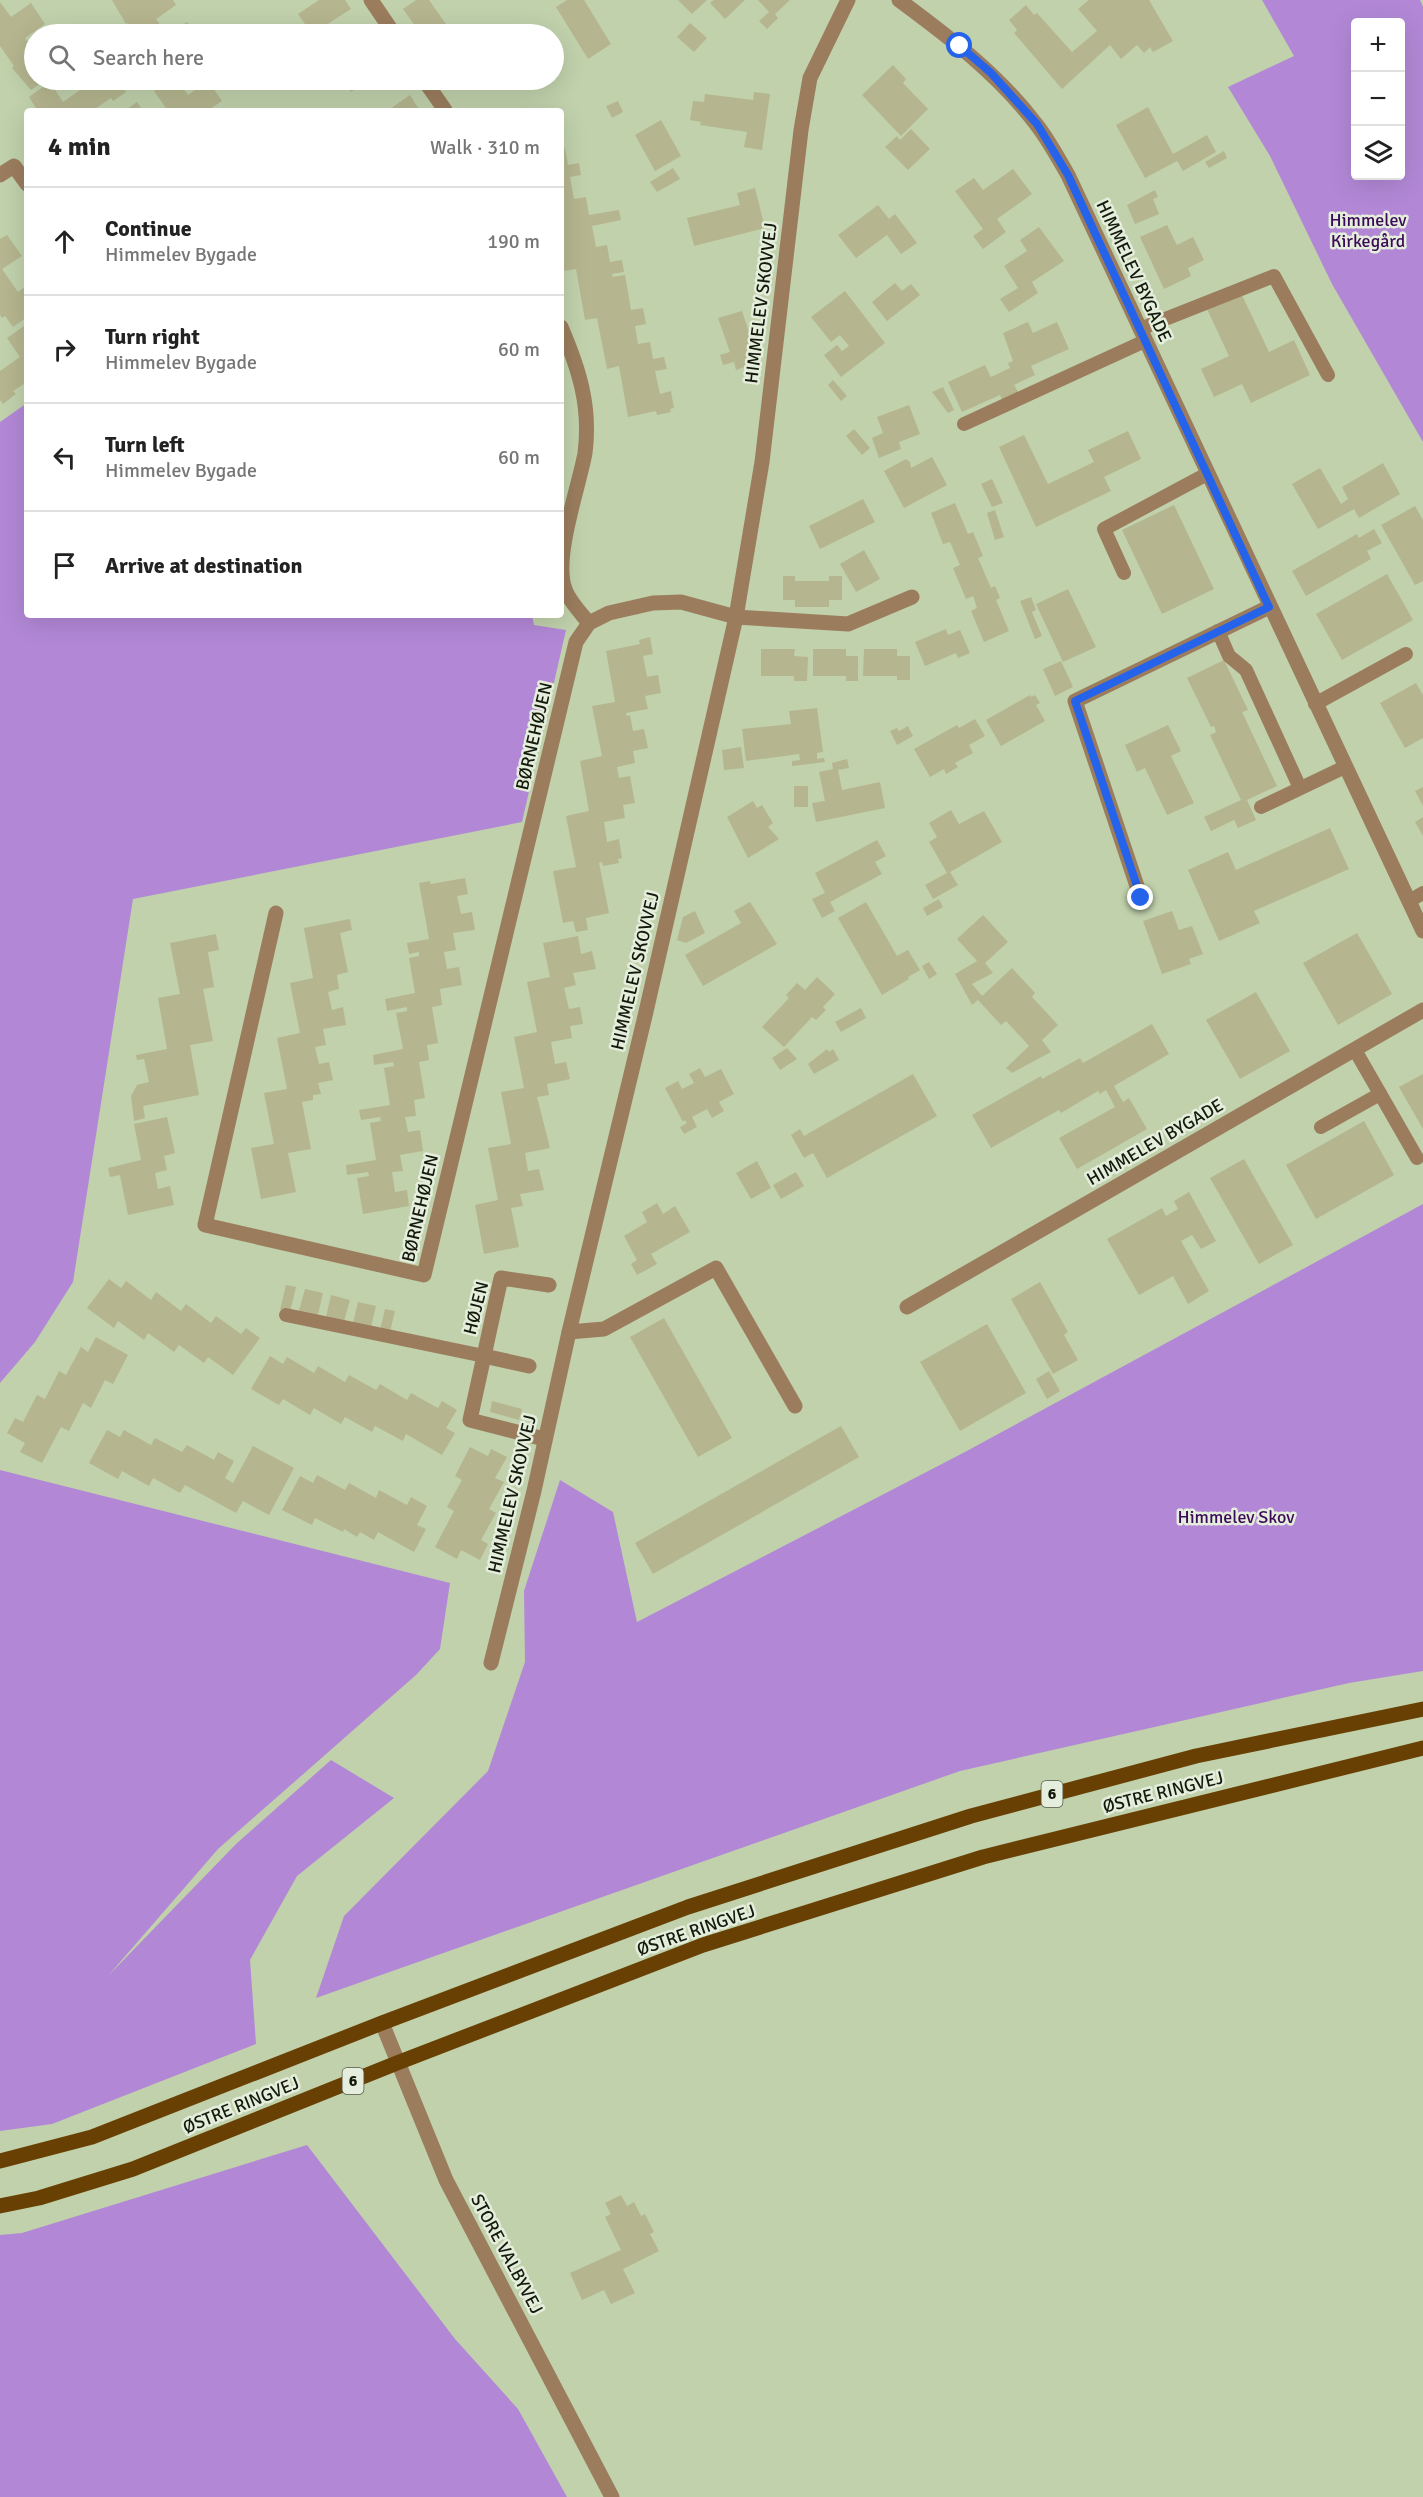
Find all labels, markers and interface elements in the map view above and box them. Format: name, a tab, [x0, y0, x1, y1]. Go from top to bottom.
map controls	[1351, 18, 1405, 180]
button: +	[1351, 18, 1405, 72]
search box	[24, 24, 564, 90]
route start	[946, 32, 972, 58]
icon: search	[45, 41, 78, 74]
text: Search here	[93, 44, 204, 71]
button: −	[1351, 72, 1405, 126]
button: layers	[1351, 126, 1405, 180]
text: 4 min	[48, 131, 111, 163]
text: Walk · 310 m	[430, 135, 540, 160]
street label: HIMMELEV BYGADE	[1091, 197, 1177, 345]
park label: Himmelev Kirkegård	[1330, 209, 1407, 252]
text: Continue	[105, 215, 192, 242]
street label: HIMMELEV SKOVVEJ	[740, 222, 782, 384]
icon: ahead	[48, 225, 81, 258]
text: 190 m	[487, 229, 540, 254]
text: Himmelev Bygade	[105, 242, 257, 267]
text: Turn right	[105, 323, 200, 350]
icon: right	[48, 333, 81, 366]
text: 60 m	[498, 337, 540, 362]
text: Himmelev Bygade	[105, 350, 257, 375]
text: Turn left	[105, 431, 185, 458]
icon: left	[48, 441, 81, 474]
text: 60 m	[498, 445, 540, 470]
text: Himmelev Bygade	[105, 458, 257, 483]
icon: arrive	[48, 549, 81, 582]
text: Arrive at destination	[105, 552, 302, 579]
street label: BØRNEHØJEN	[511, 680, 557, 792]
route end	[1127, 884, 1153, 910]
street label: HIMMELEV SKOVVEJ	[606, 890, 664, 1052]
street label: HIMMELEV BYGADE	[1083, 1094, 1227, 1190]
street label: BØRNEHØJEN	[397, 1152, 443, 1264]
street label: HØJEN	[459, 1279, 493, 1337]
street label: HIMMELEV SKOVVEJ	[483, 1413, 541, 1575]
park label: Himmelev Skov	[1178, 1506, 1295, 1528]
street label: ØSTRE RINGVEJ	[1100, 1766, 1226, 1818]
road number: 6	[1042, 1781, 1062, 1807]
street label: ØSTRE RINGVEJ	[634, 1899, 758, 1961]
road number: 6	[342, 2068, 364, 2094]
street label: ØSTRE RINGVEJ	[180, 2072, 302, 2138]
street label: STORE VALBYVEJ	[466, 2190, 548, 2318]

